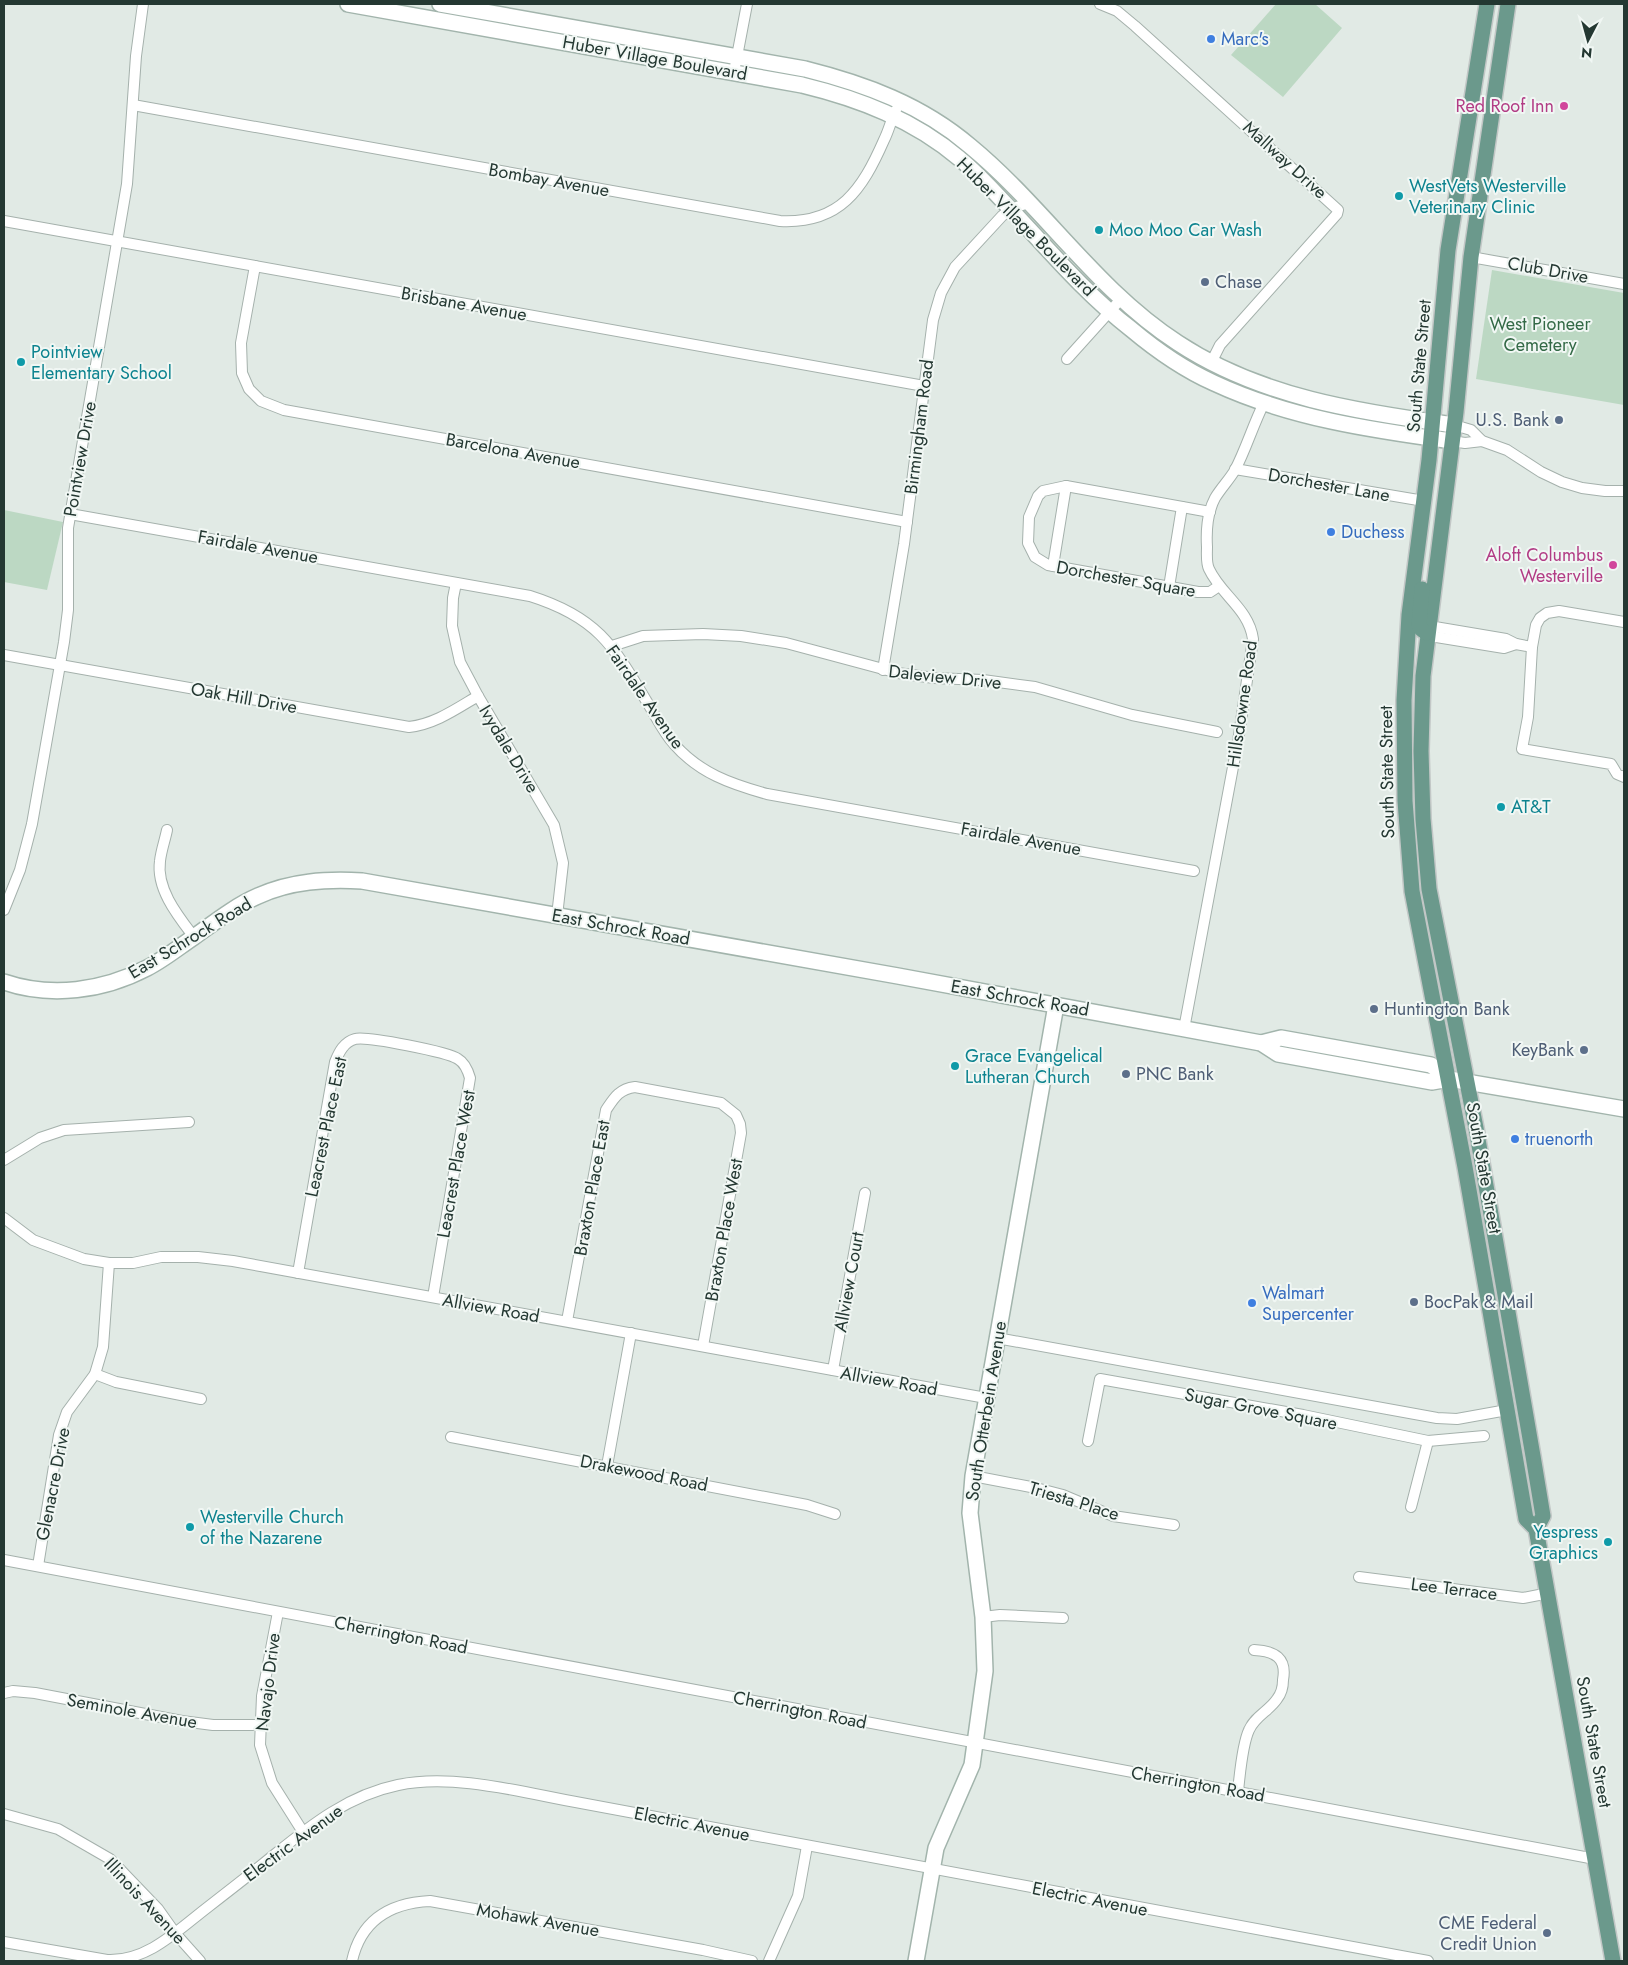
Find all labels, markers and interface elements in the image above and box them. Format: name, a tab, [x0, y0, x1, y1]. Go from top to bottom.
north arrow	[1563, 15, 1613, 65]
place label: Marc's	[1221, 26, 1269, 52]
street label: Huber Village Boulevard	[561, 29, 749, 87]
marker: Marc's	[1205, 33, 1217, 45]
text: N	[1580, 42, 1593, 63]
place label: Red Roof Inn	[1455, 93, 1554, 119]
marker: Red Roof Inn	[1558, 100, 1570, 112]
street label: Mallway Drive	[1237, 115, 1333, 205]
street label: Huber Village Boulevard	[951, 152, 1101, 302]
street label: Bombay Avenue	[487, 157, 611, 203]
place label: WestVets Westerville Veterinary Clinic	[1409, 173, 1566, 220]
marker: WestVets Westerville Veterinary Clinic	[1393, 190, 1405, 202]
place label: Moo Moo Car Wash	[1109, 217, 1262, 243]
marker: Moo Moo Car Wash	[1093, 224, 1105, 236]
street label: Club Drive	[1506, 250, 1590, 290]
place label: Chase	[1215, 269, 1262, 295]
marker: Chase	[1199, 276, 1211, 288]
street label: Brisbane Avenue	[399, 280, 529, 328]
street label: South State Street	[1400, 298, 1438, 433]
park label: West Pioneer Cemetery	[1489, 311, 1591, 358]
place label: Pointview Elementary School	[31, 339, 172, 386]
marker: Pointview Elementary School	[15, 356, 27, 368]
street label: Birmingham Road	[898, 358, 940, 496]
street label: Pointview Drive	[57, 399, 103, 519]
place label: U.S. Bank	[1476, 407, 1549, 433]
marker: U.S. Bank	[1553, 414, 1565, 426]
street label: Barcelona Avenue	[444, 426, 582, 476]
street label: Dorchester Lane	[1266, 462, 1392, 508]
place label: Duchess	[1341, 519, 1405, 545]
street label: Fairdale Avenue	[196, 524, 320, 570]
marker: Duchess	[1325, 526, 1337, 538]
place label: Aloft Columbus Westerville	[1486, 542, 1603, 589]
street label: Dorchester Square	[1054, 554, 1198, 604]
marker: Aloft Columbus Westerville	[1607, 559, 1619, 571]
street label: Hillsdowne Road	[1220, 639, 1264, 769]
street label: Fairdale Avenue	[599, 640, 691, 754]
street label: Daleview Drive	[887, 658, 1003, 696]
street label: Oak Hill Drive	[189, 676, 299, 720]
street label: Ivydale Drive	[472, 700, 546, 798]
street label: South State Street	[1373, 705, 1401, 839]
place label: AT&T	[1511, 794, 1551, 820]
marker: AT&T	[1495, 801, 1507, 813]
street label: Fairdale Avenue	[959, 816, 1083, 862]
street label: East Schrock Road	[123, 891, 257, 985]
street label: East Schrock Road	[550, 902, 692, 952]
street label: East Schrock Road	[949, 973, 1091, 1023]
place label: Huntington Bank	[1384, 996, 1510, 1022]
marker: Huntington Bank	[1368, 1003, 1380, 1015]
place label: KeyBank	[1511, 1037, 1574, 1063]
place label: Grace Evangelical Lutheran Church	[965, 1043, 1103, 1090]
marker: KeyBank	[1578, 1044, 1590, 1056]
street label: Leacrest Place East	[298, 1054, 354, 1200]
marker: Grace Evangelical Lutheran Church	[949, 1060, 961, 1072]
place label: PNC Bank	[1136, 1061, 1214, 1087]
marker: PNC Bank	[1120, 1068, 1132, 1080]
street label: Leacrest Place West	[430, 1087, 482, 1240]
street label: South State Street	[1460, 1100, 1508, 1236]
street label: Braxton Place East	[567, 1117, 617, 1258]
place label: truenorth	[1525, 1126, 1593, 1152]
marker: truenorth	[1509, 1133, 1521, 1145]
street label: Braxton Place West	[699, 1156, 749, 1303]
street label: Allview Court	[827, 1229, 871, 1334]
place label: Walmart Supercenter	[1262, 1280, 1355, 1327]
street label: Allview Road	[440, 1287, 542, 1329]
place label: BocPak & Mail	[1424, 1289, 1533, 1315]
marker: BocPak & Mail	[1408, 1296, 1420, 1308]
marker: Walmart Supercenter	[1246, 1297, 1258, 1309]
street label: South Otterbein Avenue	[959, 1319, 1013, 1503]
street label: Allview Road	[838, 1360, 940, 1402]
street label: Sugar Grove Square	[1182, 1381, 1340, 1437]
street label: Glenacre Drive	[29, 1425, 77, 1543]
street label: Drakewood Road	[578, 1448, 710, 1498]
street label: Triesta Place	[1026, 1475, 1122, 1527]
place label: Westerville Church of the Nazarene	[200, 1504, 344, 1551]
place label: Yespress Graphics	[1529, 1519, 1598, 1566]
marker: Westerville Church of the Nazarene	[184, 1521, 196, 1533]
marker: Yespress Graphics	[1602, 1536, 1614, 1548]
street label: Lee Terrace	[1409, 1571, 1499, 1607]
street label: Cherrington Road	[332, 1609, 470, 1661]
street label: Navajo Drive	[249, 1631, 287, 1733]
street label: South State Street	[1570, 1674, 1618, 1810]
street label: Cherrington Road	[731, 1684, 869, 1736]
street label: Seminole Avenue	[65, 1687, 199, 1735]
street label: Cherrington Road	[1129, 1759, 1267, 1809]
street label: Electric Avenue	[238, 1798, 348, 1888]
street label: Electric Avenue	[632, 1800, 752, 1848]
street label: Illinois Avenue	[98, 1852, 192, 1950]
street label: Electric Avenue	[1030, 1875, 1150, 1923]
street label: Mohawk Avenue	[475, 1896, 601, 1944]
place label: CME Federal Credit Union	[1439, 1910, 1537, 1957]
marker: CME Federal Credit Union	[1541, 1927, 1553, 1939]

